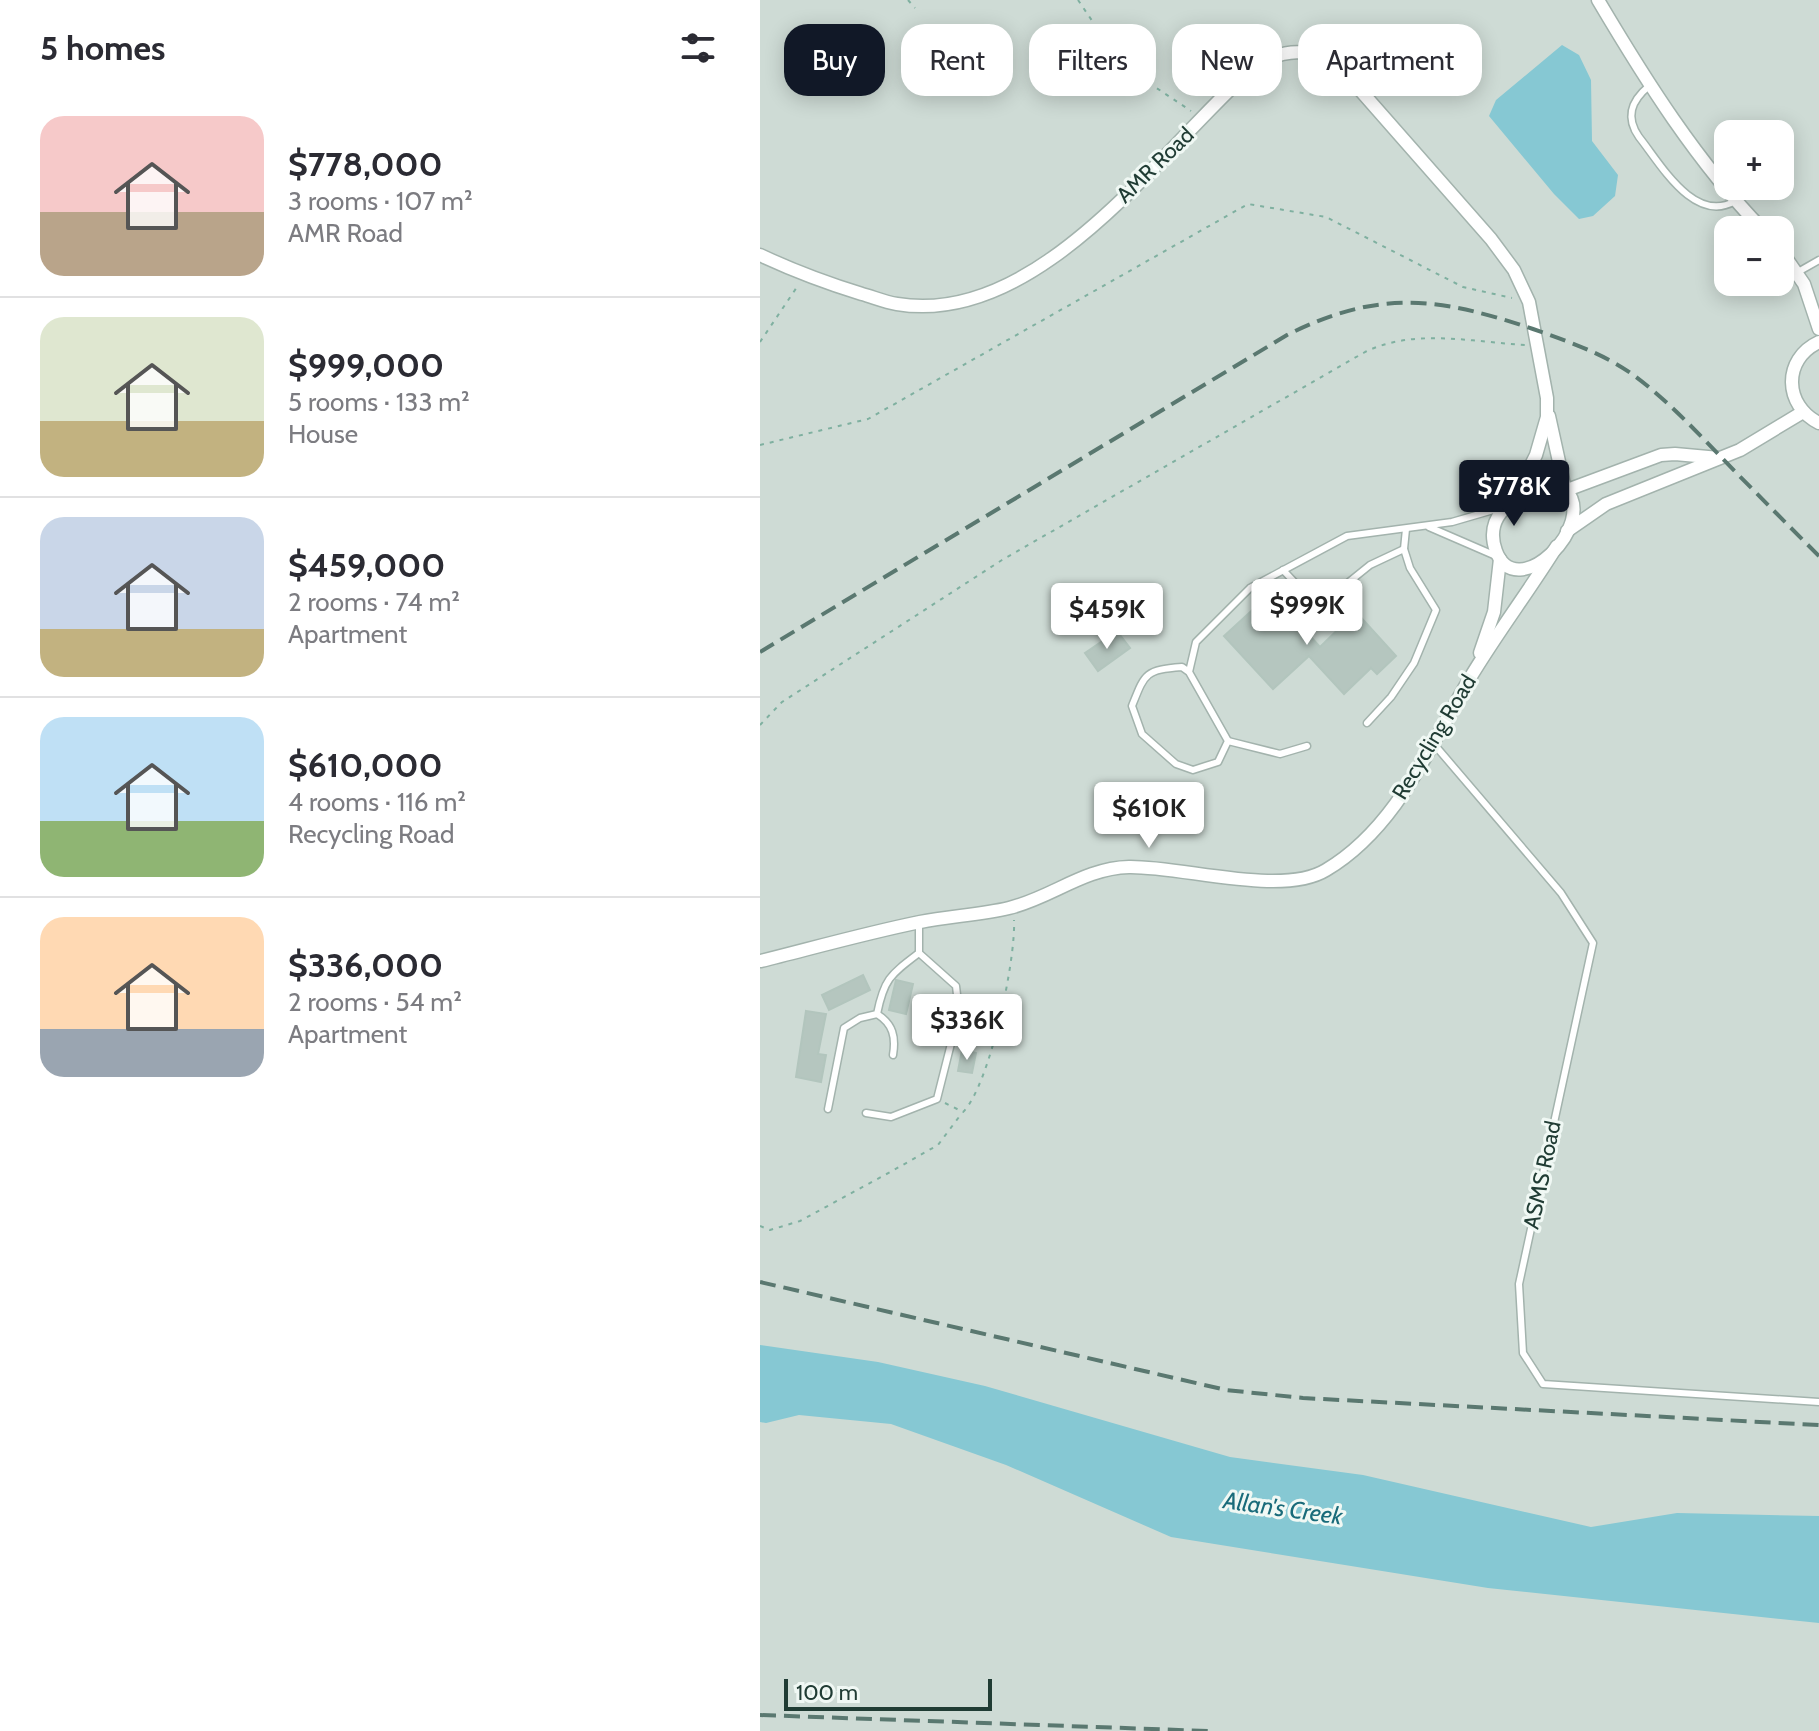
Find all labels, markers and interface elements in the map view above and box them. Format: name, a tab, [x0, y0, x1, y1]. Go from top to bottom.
chip: Buy	[784, 24, 885, 96]
chip: Rent	[901, 24, 1013, 96]
chip: Filters	[1029, 24, 1156, 96]
chip: New	[1172, 24, 1282, 96]
chip: Apartment	[1298, 24, 1482, 96]
icon: filters	[676, 26, 720, 70]
text: 5 homes	[40, 27, 165, 69]
map controls	[1714, 120, 1794, 296]
button: +	[1714, 120, 1794, 200]
street label: AMR Road	[1111, 122, 1199, 208]
text: $778,000	[288, 143, 443, 185]
icon: home	[104, 148, 200, 244]
text: 3 rooms · 107 m²	[288, 185, 473, 217]
button: −	[1714, 216, 1794, 296]
text: AMR Road	[288, 217, 403, 249]
text: $999,000	[288, 344, 444, 386]
icon: home	[104, 349, 200, 445]
text: 5 rooms · 133 m²	[288, 386, 470, 418]
text: House	[288, 418, 358, 450]
pin: $778K	[1458, 460, 1570, 528]
text: $778K	[1477, 470, 1551, 502]
text: $459,000	[288, 544, 445, 586]
icon: home	[104, 549, 200, 645]
pin: $999K	[1251, 579, 1363, 647]
pin: $459K	[1051, 583, 1163, 651]
text: 2 rooms · 74 m²	[288, 586, 460, 618]
text: $999K	[1269, 589, 1345, 621]
text: $459K	[1069, 593, 1145, 625]
text: Apartment	[288, 618, 407, 650]
street label: Recycling Road	[1386, 670, 1482, 804]
text: $610,000	[288, 744, 443, 786]
icon: home	[104, 749, 200, 845]
pin: $610K	[1093, 782, 1205, 850]
text: 4 rooms · 116 m²	[288, 786, 466, 818]
text: $610K	[1112, 792, 1186, 824]
text: Recycling Road	[288, 818, 454, 850]
text: $336,000	[288, 944, 443, 986]
icon: home	[104, 949, 200, 1045]
text: 2 rooms · 54 m²	[288, 986, 462, 1018]
pin: $336K	[911, 994, 1023, 1062]
text: $336K	[930, 1004, 1004, 1036]
text: Apartment	[288, 1018, 407, 1050]
street label: ASMS Road	[1517, 1119, 1567, 1231]
water label: Allan's Creek	[1221, 1485, 1345, 1531]
scale bar	[784, 1675, 992, 1711]
text: 100 m	[796, 1679, 858, 1706]

